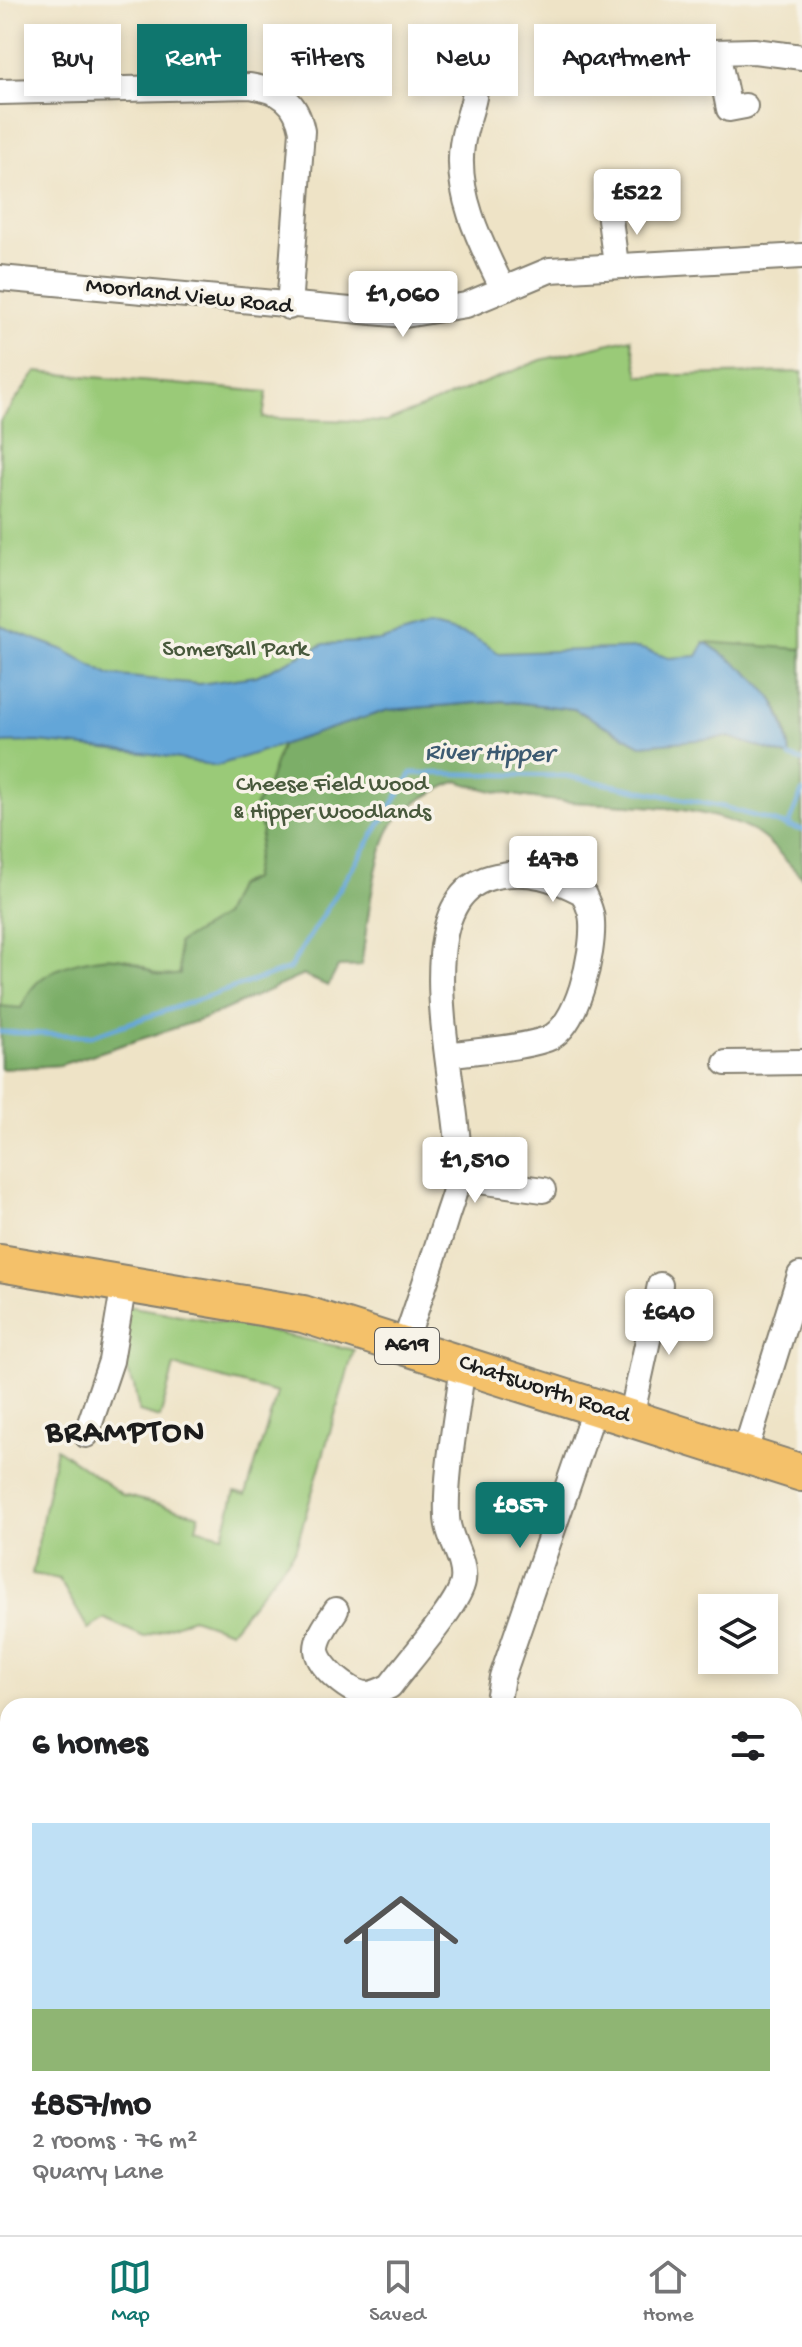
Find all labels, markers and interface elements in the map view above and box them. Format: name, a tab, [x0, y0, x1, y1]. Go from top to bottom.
chip: Buy	[24, 24, 121, 96]
chip: Rent	[137, 24, 247, 96]
chip: Filters	[263, 24, 392, 96]
chip: New	[408, 24, 518, 96]
chip: Apartment	[534, 24, 716, 96]
pin: £522	[590, 169, 684, 237]
text: £522	[612, 179, 662, 210]
pin: £1,060	[338, 271, 468, 339]
street label: Moorland View Road	[84, 272, 296, 322]
text: £1,060	[367, 281, 439, 312]
park label: Somersall Park	[162, 636, 310, 665]
water label: River Hipper	[425, 738, 558, 772]
park label: Cheese Field Wood & Hipper Woodlands	[233, 771, 432, 828]
pin: £478	[506, 836, 600, 904]
text: £478	[527, 846, 579, 877]
pin: £1,510	[410, 1137, 540, 1205]
text: £1,510	[440, 1147, 510, 1178]
pin: £640	[622, 1289, 716, 1357]
text: £640	[643, 1299, 695, 1330]
road number: A619	[375, 1328, 439, 1364]
street label: Chatsworth Road	[455, 1349, 635, 1432]
district label: BRAMPTON	[45, 1415, 206, 1453]
pin: £857	[473, 1482, 567, 1550]
text: £857	[494, 1492, 546, 1523]
map controls	[698, 1594, 778, 1674]
button: layers	[698, 1594, 778, 1674]
icon: filters	[726, 1724, 770, 1768]
text: 6 homes	[32, 1726, 147, 1766]
icon: home	[329, 1875, 473, 2019]
text: £857/mo	[32, 2087, 151, 2127]
text: 2 rooms · 76 m²	[32, 2127, 197, 2158]
text: Quarry Lane	[32, 2158, 163, 2189]
tab: Map	[108, 2255, 152, 2329]
tab: Saved	[369, 2255, 426, 2329]
tab: Home	[643, 2255, 694, 2329]

